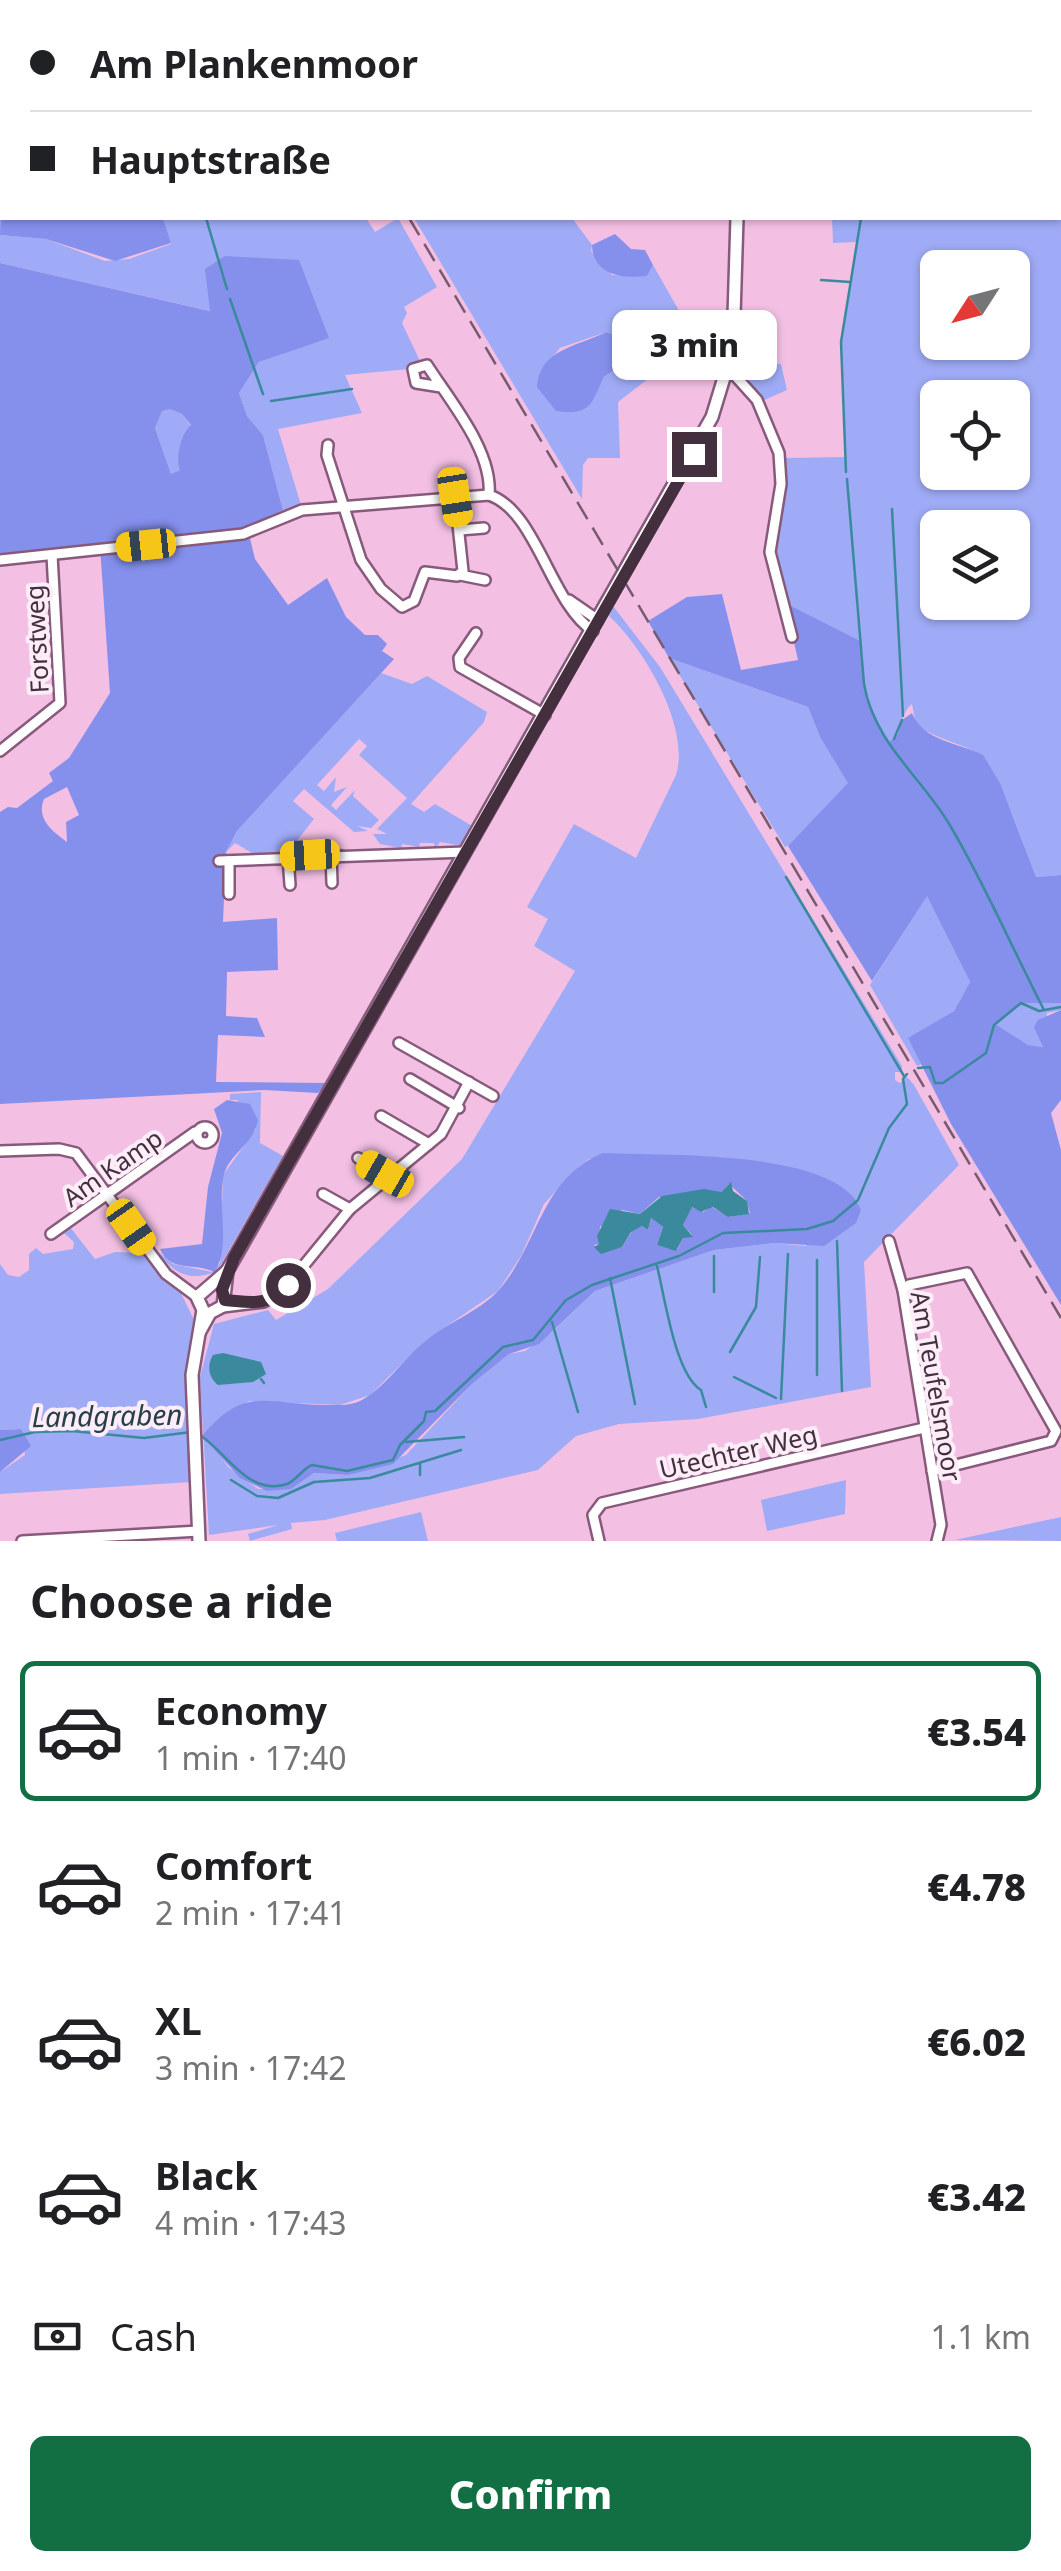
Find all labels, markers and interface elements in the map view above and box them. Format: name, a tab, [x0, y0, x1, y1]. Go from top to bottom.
text: Am Plankenmoor	[90, 37, 418, 89]
text: Hauptstraße	[90, 133, 331, 185]
north arrow	[920, 250, 1030, 360]
map controls	[920, 250, 1030, 620]
callout: 3 min	[612, 309, 776, 379]
text: 3 min	[650, 323, 739, 366]
button: locate	[920, 380, 1030, 490]
route end	[672, 432, 717, 477]
car	[435, 465, 475, 529]
button: layers	[920, 510, 1030, 620]
car	[115, 527, 177, 563]
street label: Forstweg	[16, 584, 56, 694]
car	[279, 838, 341, 872]
street label: Am Kamp	[56, 1120, 168, 1214]
car	[352, 1146, 418, 1202]
car	[102, 1194, 160, 1260]
route start	[266, 1263, 311, 1308]
street label: Am Teufelsmoor	[904, 1288, 970, 1484]
water label: Landgraben	[31, 1395, 183, 1435]
street label: Utechter Weg	[656, 1416, 820, 1486]
text: Choose a ride	[30, 1570, 333, 1631]
text: Economy	[155, 1684, 327, 1736]
icon: car	[35, 1686, 125, 1776]
text: €3.54	[927, 1705, 1026, 1757]
text: 1 min · 17:40	[155, 1736, 347, 1779]
text: Comfort	[155, 1839, 312, 1891]
icon: car	[35, 1841, 125, 1931]
text: €4.78	[927, 1860, 1026, 1912]
text: 2 min · 17:41	[155, 1891, 347, 1934]
text: XL	[155, 1994, 202, 2046]
icon: car	[35, 1996, 125, 2086]
text: €6.02	[927, 2015, 1026, 2067]
text: 3 min · 17:42	[155, 2046, 347, 2089]
text: Black	[155, 2149, 258, 2201]
icon: car	[35, 2151, 125, 2241]
text: €3.42	[927, 2170, 1026, 2222]
text: 4 min · 17:43	[155, 2201, 347, 2244]
icon: cash	[30, 2309, 85, 2364]
text: Cash	[110, 2310, 197, 2362]
text: 1.1 km	[930, 2315, 1031, 2358]
button: Confirm	[30, 2436, 1031, 2551]

